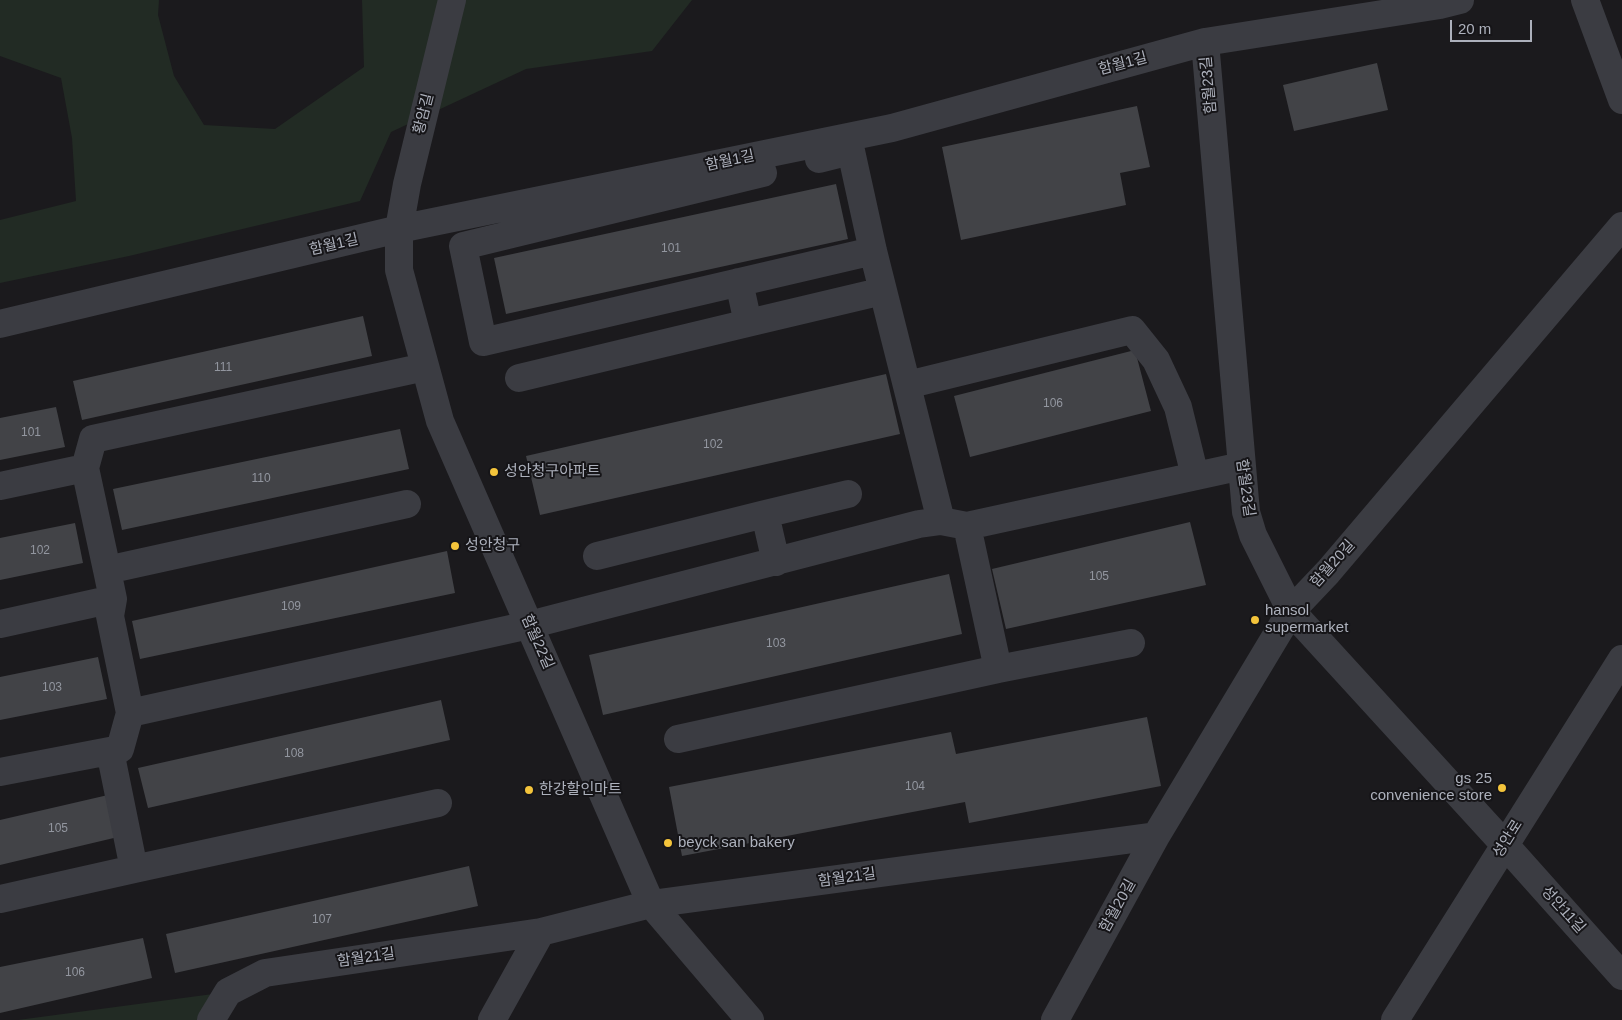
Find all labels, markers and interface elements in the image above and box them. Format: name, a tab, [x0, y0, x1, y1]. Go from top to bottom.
scale bar	[1452, 10, 1534, 42]
text: 20 m	[1458, 20, 1491, 37]
street label: 함월1길	[1097, 49, 1149, 79]
street label: 함월23길	[1198, 55, 1220, 115]
street label: 황암길	[410, 92, 438, 136]
street label: 함월1길	[704, 147, 756, 175]
street label: 함월1길	[308, 231, 360, 259]
house number: 101	[661, 242, 681, 256]
house number: 111	[214, 361, 232, 375]
house number: 106	[1043, 397, 1063, 411]
house number: 101	[21, 426, 41, 440]
house number: 102	[703, 438, 723, 452]
street label: 함월23길	[1232, 458, 1258, 518]
place label: 성안청구아파트	[504, 463, 601, 481]
marker: 성안청구아파트	[488, 466, 500, 478]
house number: 110	[251, 472, 271, 486]
street label: 함월20길	[1307, 536, 1359, 592]
place label: 성안청구	[465, 537, 520, 555]
marker: 성안청구	[449, 540, 461, 552]
house number: 102	[30, 544, 50, 558]
house number: 105	[1089, 570, 1109, 584]
house number: 109	[281, 600, 301, 614]
place label: hansol supermarket	[1265, 602, 1348, 637]
street label: 함월22길	[517, 612, 557, 672]
marker: hansol supermarket	[1249, 614, 1261, 626]
house number: 103	[766, 637, 786, 651]
house number: 103	[42, 681, 62, 695]
house number: 108	[284, 747, 304, 761]
place label: gs 25 convenience store	[1370, 770, 1492, 805]
house number: 104	[905, 780, 925, 794]
place label: 한강할인마트	[539, 781, 622, 799]
marker: gs 25 convenience store	[1496, 782, 1508, 794]
marker: 한강할인마트	[523, 784, 535, 796]
street label: 성안로	[1489, 817, 1527, 861]
house number: 105	[48, 822, 68, 836]
place label: beyck san bakery	[678, 834, 795, 852]
marker: beyck san bakery	[662, 837, 674, 849]
street label: 함월21길	[817, 865, 877, 891]
street label: 함월20길	[1096, 876, 1140, 936]
street label: 성안11길	[1537, 883, 1589, 937]
house number: 107	[312, 913, 332, 927]
street label: 함월21길	[336, 945, 396, 971]
house number: 106	[65, 966, 85, 980]

